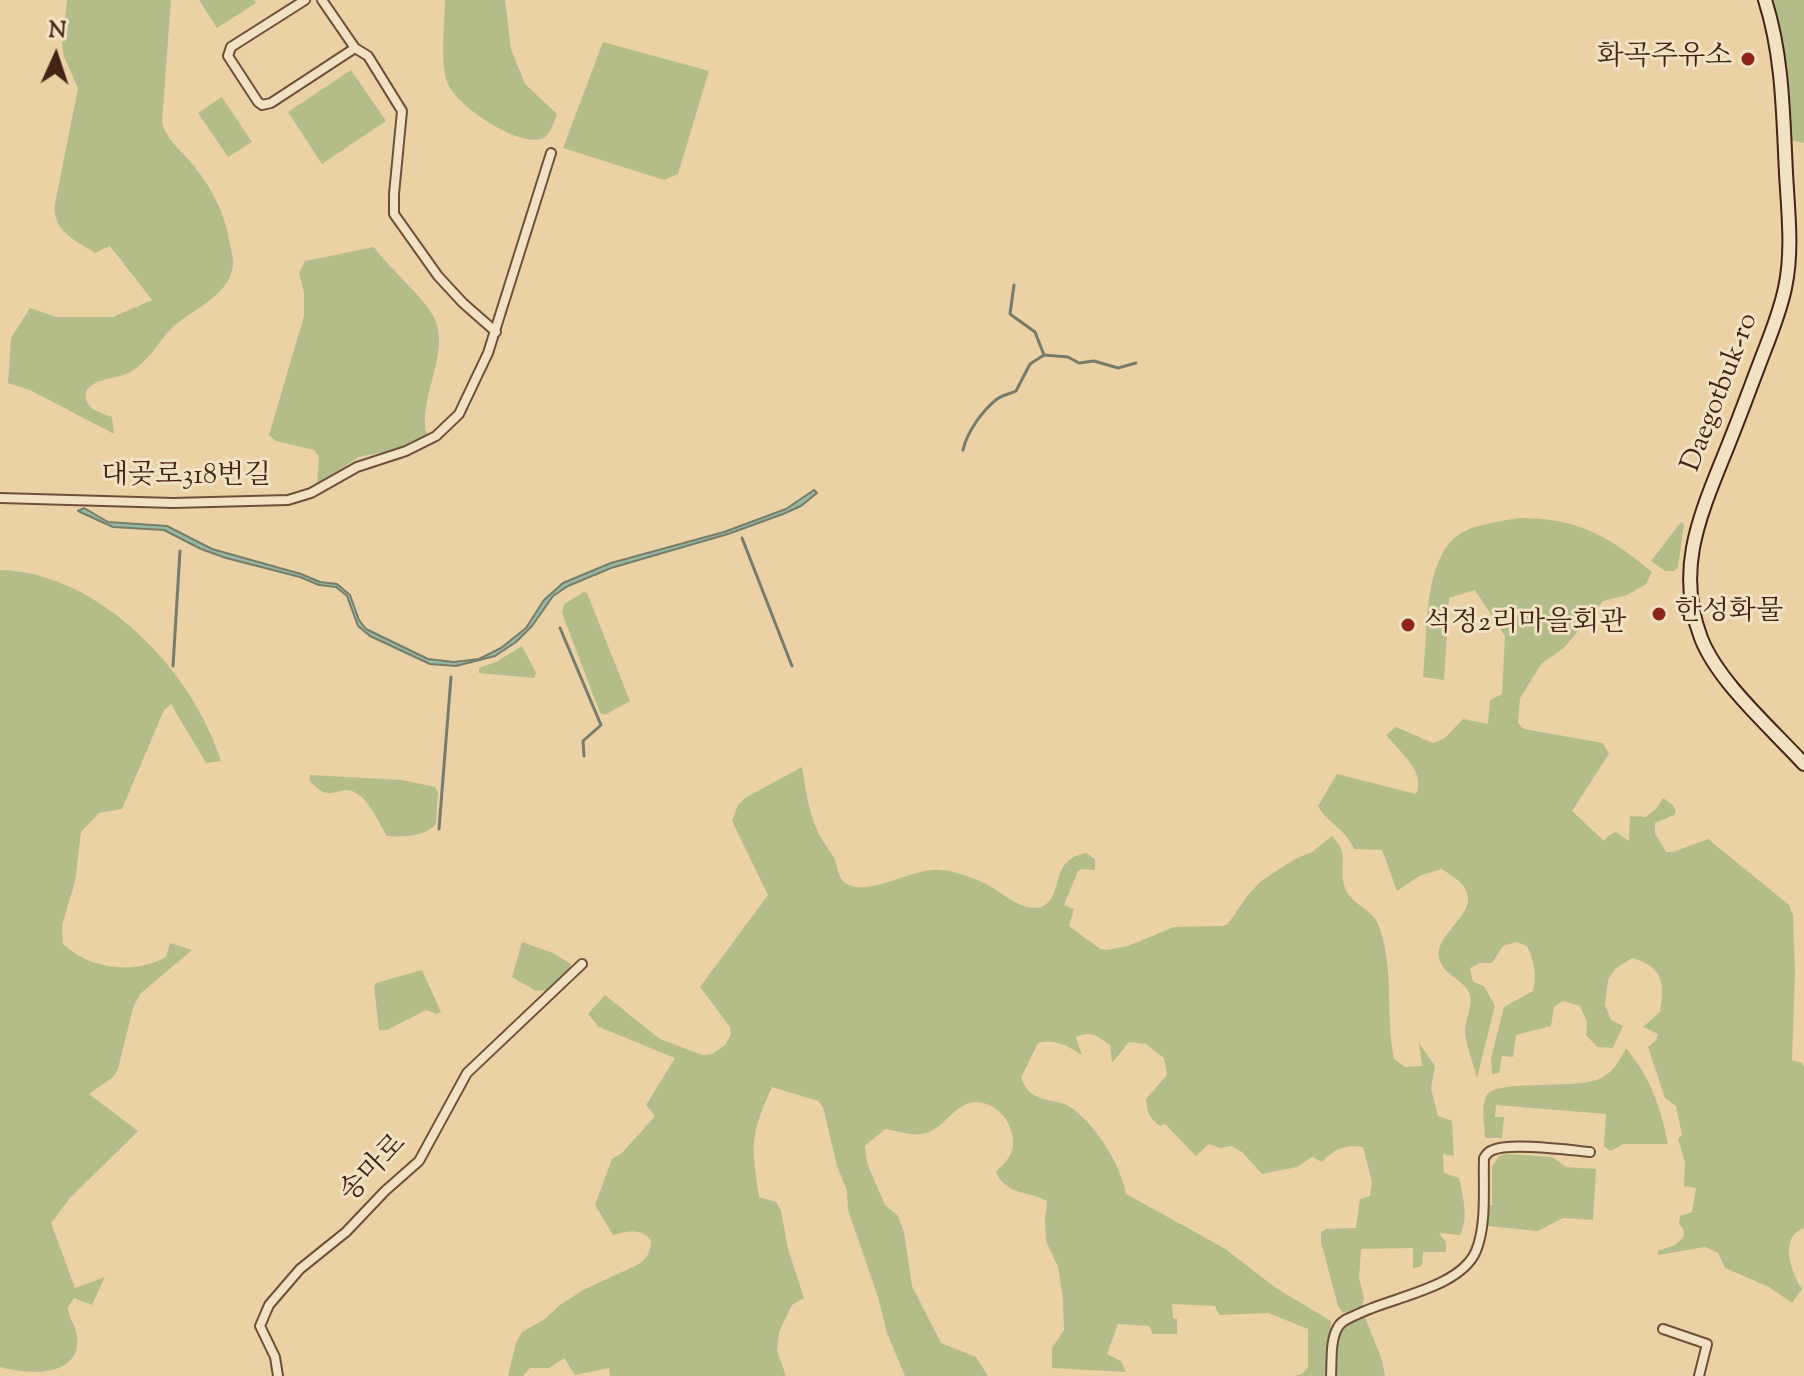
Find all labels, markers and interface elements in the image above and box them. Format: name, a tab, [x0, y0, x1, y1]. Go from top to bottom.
north arrow	[16, 16, 96, 96]
text: N	[48, 16, 67, 48]
place label: 화곡주유소	[1597, 42, 1732, 76]
marker: 화곡주유소	[1739, 50, 1757, 68]
street label: Daegotbuk-ro	[1676, 309, 1768, 477]
street label: 대곶로318번길	[101, 461, 271, 495]
place label: 한성화물	[1675, 597, 1783, 631]
marker: 한성화물	[1650, 605, 1668, 623]
place label: 석정2리마을회관	[1424, 608, 1626, 642]
marker: 석정2리마을회관	[1399, 616, 1417, 634]
street label: 송마로	[335, 1129, 415, 1211]

